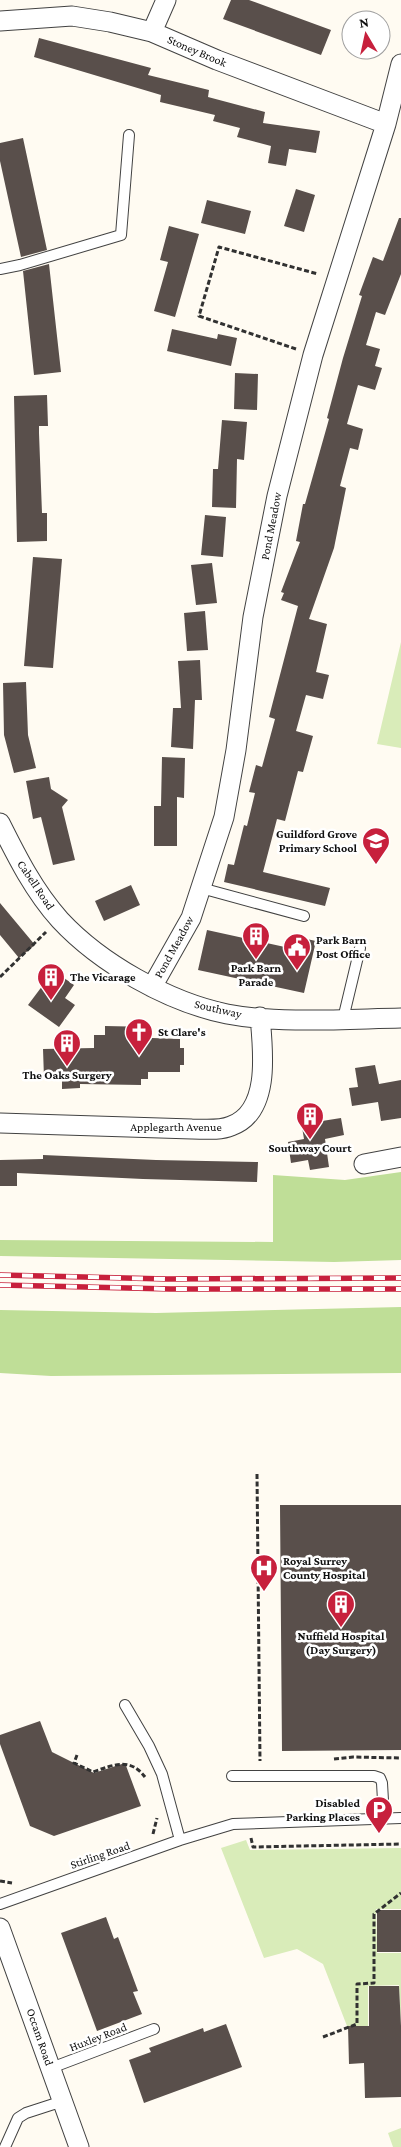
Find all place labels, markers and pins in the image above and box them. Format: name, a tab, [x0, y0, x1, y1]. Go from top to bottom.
school or university icon: Guildford Grove Primary School	[361, 826, 391, 865]
place label: Guildford Grove Primary School	[276, 827, 357, 855]
building icon: Park Barn Parade	[241, 921, 271, 960]
public building icon: Park Barn Post Office	[282, 932, 312, 971]
place label: Park Barn Post Office	[316, 933, 371, 961]
place label: Park Barn Parade	[231, 961, 281, 989]
building icon: The Vicarage	[36, 962, 66, 1001]
place label: The Vicarage	[70, 970, 136, 984]
church icon: St Clare's	[124, 1017, 154, 1056]
place label: St Clare's	[158, 1025, 206, 1039]
building icon: The Oaks Surgery	[52, 1028, 82, 1067]
place label: The Oaks Surgery	[22, 1068, 112, 1082]
building icon: Southway Court	[295, 1101, 325, 1140]
place label: Southway Court	[269, 1141, 352, 1155]
hospital icon: Royal Surrey County Hospital	[249, 1553, 279, 1592]
place label: Royal Surrey County Hospital	[283, 1554, 366, 1582]
building icon: Nuffield Hospital (Day Surgery)	[326, 1589, 356, 1628]
place label: Nuffield Hospital (Day Surgery)	[298, 1629, 385, 1657]
parking icon: Disabled Parking Places	[364, 1795, 394, 1834]
place label: Disabled Parking Places	[286, 1796, 360, 1824]

